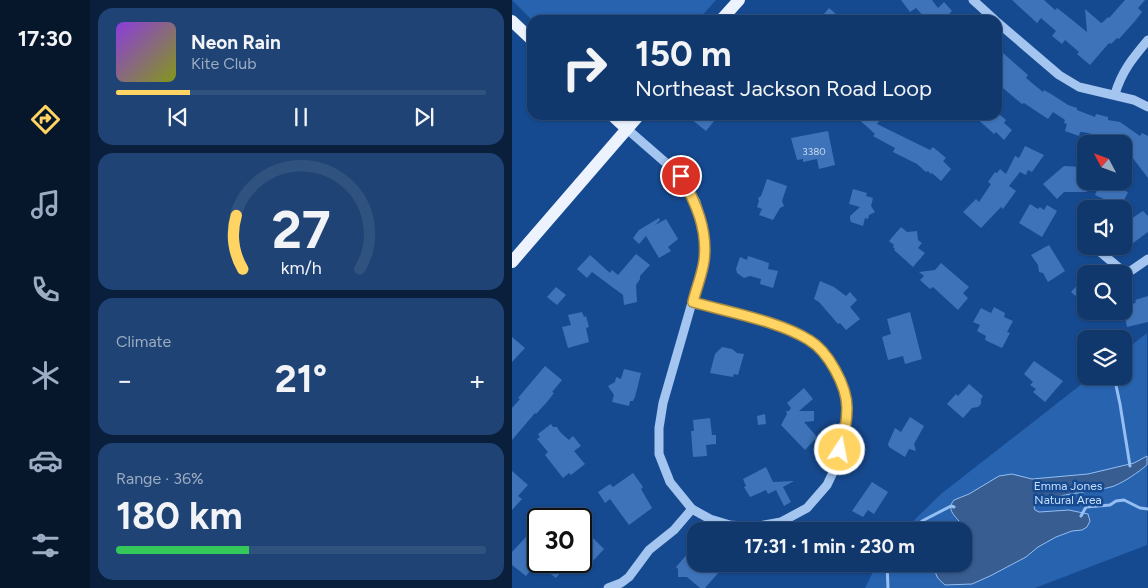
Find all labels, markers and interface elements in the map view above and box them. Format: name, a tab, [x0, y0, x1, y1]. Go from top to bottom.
text: 17:30	[18, 25, 72, 52]
text: Neon Rain	[191, 31, 281, 54]
text: 150 m	[635, 33, 732, 75]
icon: right	[552, 35, 617, 100]
text: Kite Club	[191, 54, 257, 73]
text: Northeast Jackson Road Loop	[635, 75, 932, 102]
icon: directions	[28, 102, 63, 137]
icon: previous	[164, 103, 192, 131]
icon: pause	[287, 103, 315, 131]
icon: next	[410, 103, 438, 131]
north arrow	[1077, 135, 1132, 190]
map controls	[1077, 135, 1132, 385]
house number: 3380	[802, 145, 826, 158]
pin	[660, 155, 702, 197]
icon: arrive	[667, 162, 695, 190]
icon: music	[28, 187, 63, 222]
text: 27	[271, 199, 331, 261]
button: sound	[1077, 200, 1132, 255]
text: km/h	[281, 257, 321, 278]
button: search	[1077, 265, 1132, 320]
icon: phone	[28, 272, 63, 307]
button: layers	[1077, 330, 1132, 385]
text: Climate	[116, 332, 171, 351]
text: 21°	[275, 356, 327, 402]
icon: climate	[28, 358, 63, 393]
text: −	[116, 363, 133, 397]
text: +	[469, 363, 486, 397]
position arrow	[813, 423, 865, 475]
icon: car	[28, 443, 63, 478]
text: Range · 36%	[116, 469, 204, 488]
park label: Emma Jones Natural Area	[1034, 479, 1103, 507]
text: 180 km	[116, 493, 243, 539]
speed limit sign: 30	[527, 508, 592, 573]
icon: filters	[28, 528, 63, 563]
text: 17:31 · 1 min · 230 m	[744, 535, 915, 558]

